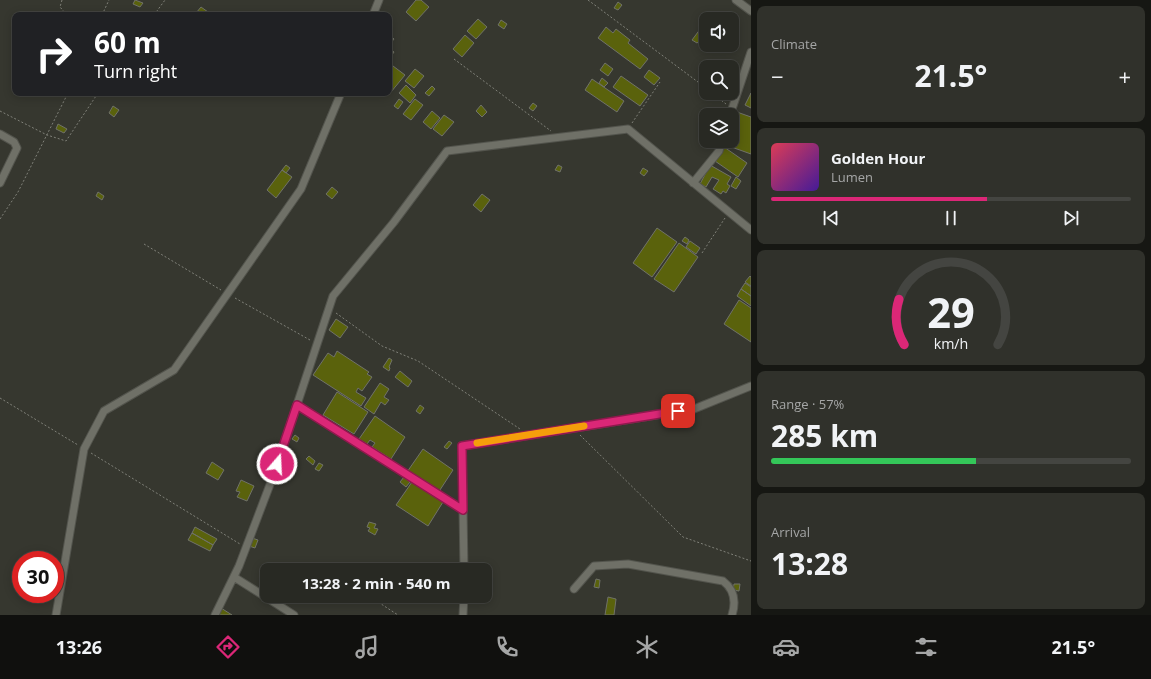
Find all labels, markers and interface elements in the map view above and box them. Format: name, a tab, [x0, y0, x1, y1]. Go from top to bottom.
map controls	[699, 12, 739, 148]
button: sound	[699, 12, 739, 52]
text: 60 m	[94, 23, 161, 61]
icon: right	[28, 28, 80, 80]
text: Climate	[771, 35, 817, 53]
text: 21.5°	[915, 55, 987, 96]
text: Turn right	[94, 59, 177, 83]
button: search	[699, 60, 739, 100]
text: −	[771, 61, 784, 91]
text: +	[1118, 61, 1131, 91]
button: layers	[699, 108, 739, 148]
text: Golden Hour	[831, 148, 925, 168]
text: Lumen	[831, 168, 873, 186]
icon: previous	[820, 207, 842, 229]
icon: pause	[940, 207, 962, 229]
icon: next	[1060, 207, 1082, 229]
text: 29	[927, 284, 975, 340]
text: km/h	[934, 334, 968, 353]
pin	[661, 394, 695, 428]
text: Range · 57%	[771, 395, 844, 413]
icon: arrive	[667, 400, 689, 422]
text: 285 km	[771, 415, 878, 456]
position arrow	[256, 443, 298, 485]
text: Arrival	[771, 523, 810, 541]
text: 13:28	[771, 543, 848, 584]
speed limit sign: 30	[12, 551, 64, 603]
text: 13:28 · 2 min · 540 m	[302, 573, 450, 593]
icon: directions	[214, 633, 242, 661]
icon: music	[353, 633, 381, 661]
icon: phone	[493, 633, 521, 661]
icon: climate	[633, 633, 661, 661]
icon: car	[772, 633, 800, 661]
icon: filters	[912, 633, 940, 661]
text: 13:26	[56, 635, 102, 659]
text: 21.5°	[1051, 635, 1095, 659]

